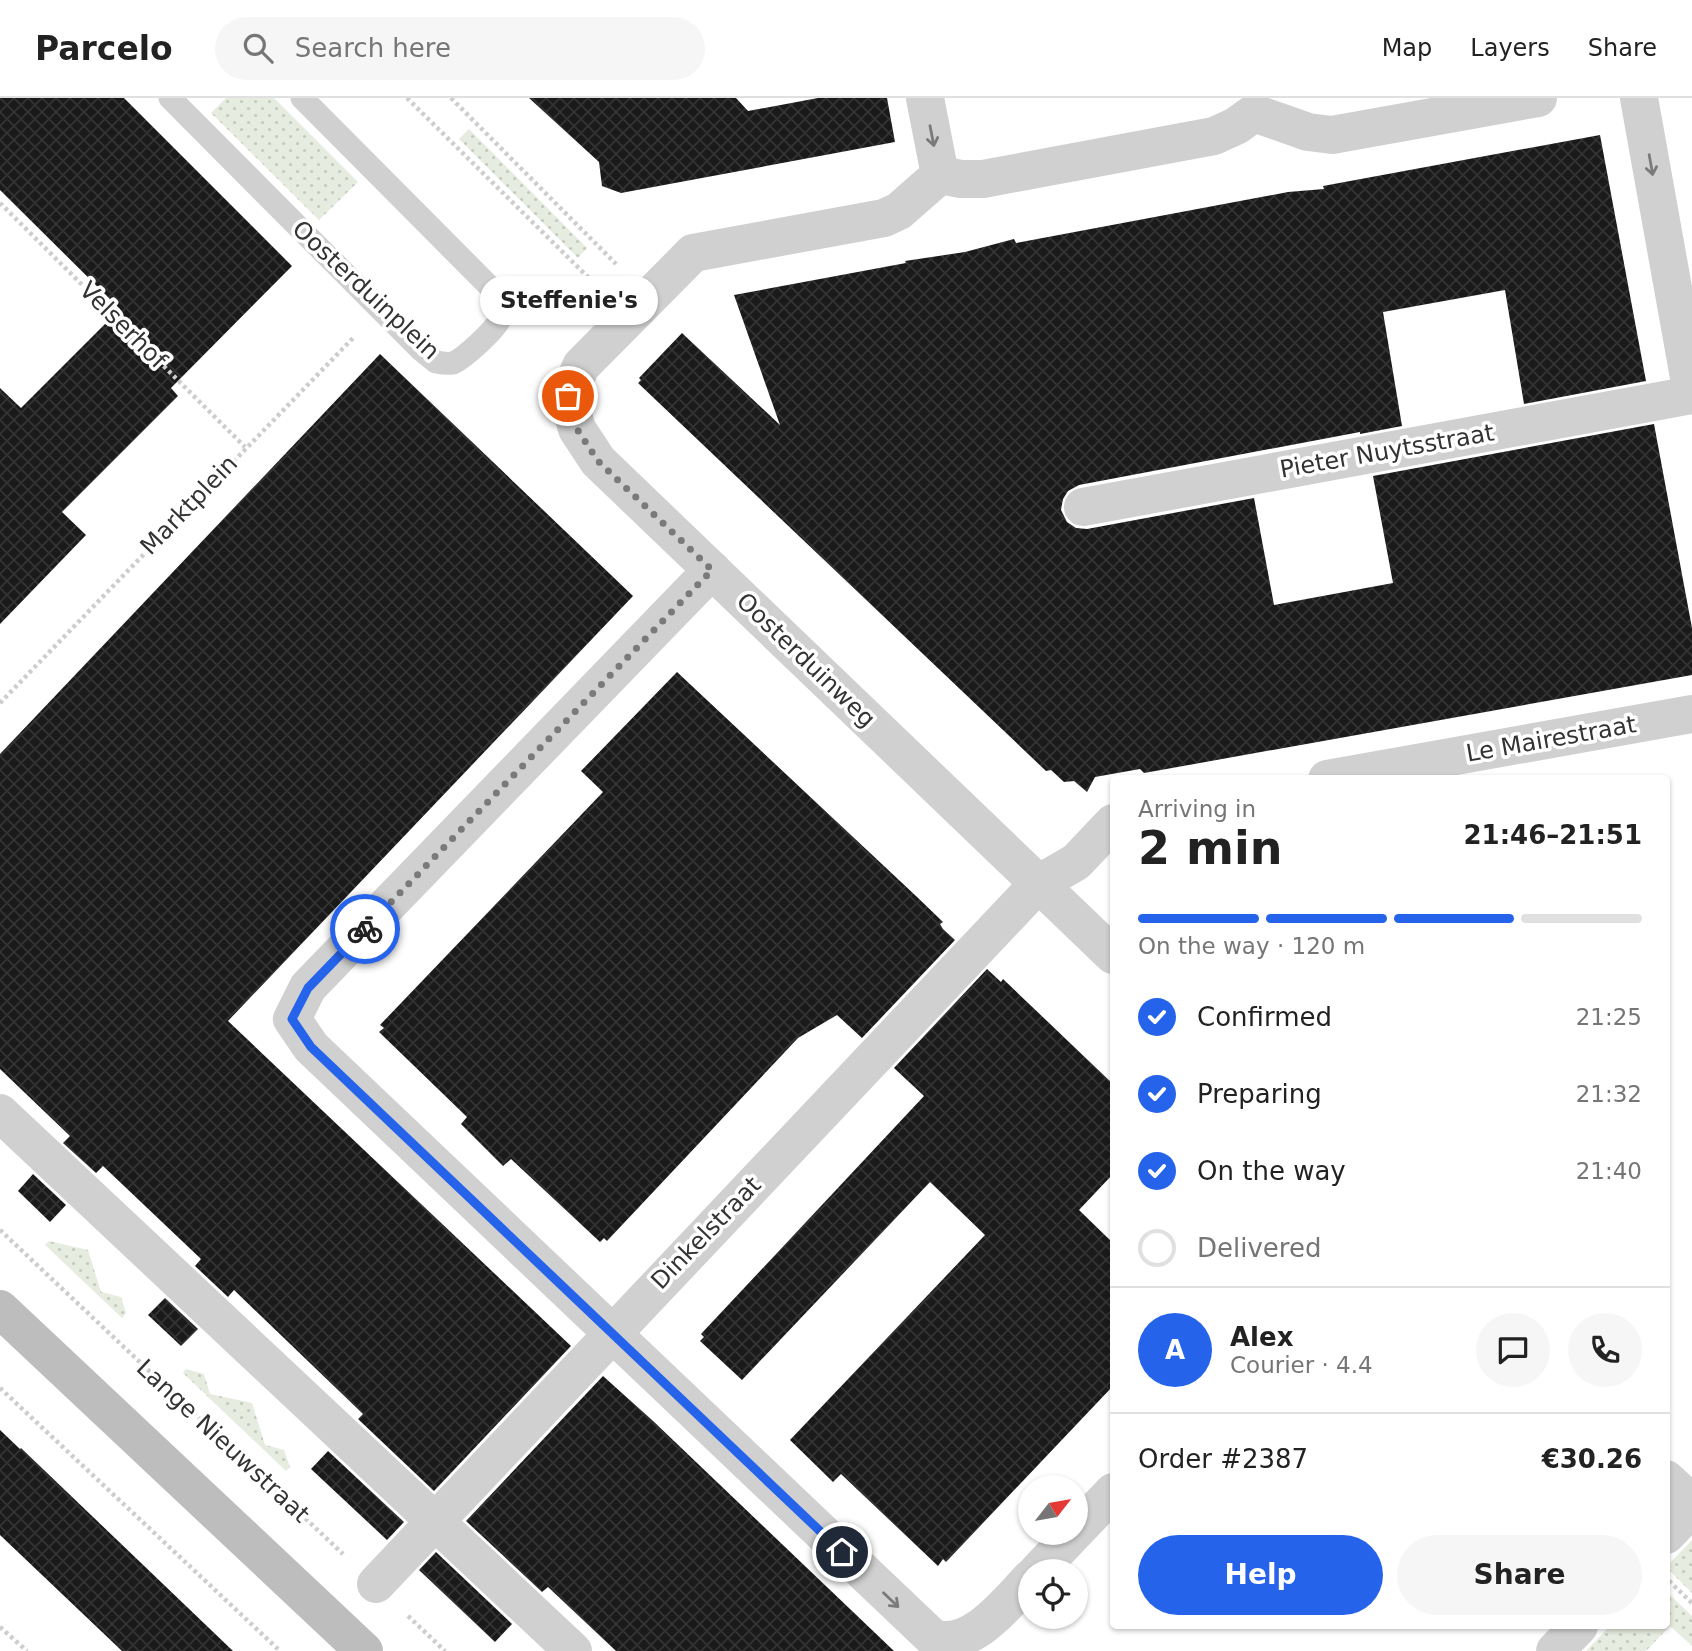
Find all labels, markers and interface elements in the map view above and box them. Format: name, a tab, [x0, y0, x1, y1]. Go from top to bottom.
search box	[215, 17, 705, 80]
text: Parcelo	[35, 29, 173, 68]
icon: search	[239, 29, 277, 67]
text: Search here	[295, 33, 451, 63]
text: Map	[1382, 34, 1432, 62]
text: Layers	[1470, 34, 1550, 62]
text: Share	[1588, 34, 1657, 62]
one-way arrow	[926, 125, 940, 147]
one-way arrow	[1645, 153, 1658, 176]
street label: Oosterduinplein	[287, 215, 445, 365]
street label: Velserhof	[74, 276, 173, 375]
callout: Steffenie's	[479, 277, 657, 326]
text: Steffenie's	[500, 287, 638, 313]
pin	[538, 366, 598, 426]
icon: bag	[549, 377, 587, 415]
street label: Pieter Nuytsstraat	[1278, 418, 1496, 484]
street label: Marktplein	[135, 450, 243, 560]
street label: Oosterduinweg	[731, 587, 881, 733]
street label: Le Mairestraat	[1464, 710, 1638, 768]
text: Arriving in	[1138, 796, 1256, 822]
text: 21:46–21:51	[1463, 820, 1642, 850]
text: 2 min	[1138, 821, 1282, 875]
courier	[330, 894, 400, 964]
icon: bike	[346, 910, 384, 948]
text: On the way · 120 m	[1138, 933, 1365, 959]
icon: check	[1138, 998, 1176, 1036]
text: Confirmed	[1197, 1002, 1332, 1032]
text: 21:25	[1576, 1004, 1642, 1030]
icon: check	[1138, 1075, 1176, 1113]
text: Preparing	[1197, 1079, 1322, 1109]
text: 21:32	[1576, 1081, 1642, 1107]
icon: check	[1138, 1152, 1176, 1190]
text: On the way	[1197, 1156, 1346, 1186]
text: 21:40	[1576, 1158, 1642, 1184]
street label: Dinkelstraat	[645, 1171, 767, 1295]
text: Delivered	[1197, 1233, 1321, 1263]
button: chat	[1476, 1313, 1550, 1387]
button: phone	[1568, 1313, 1642, 1387]
text: Alex	[1230, 1322, 1293, 1352]
text: A	[1165, 1335, 1185, 1365]
text: Courier · 4.4	[1230, 1352, 1373, 1378]
street label: Lange Nieuwstraat	[131, 1354, 315, 1528]
text: Order #2387	[1138, 1444, 1308, 1474]
text: €30.26	[1542, 1444, 1642, 1474]
north arrow	[1018, 1475, 1088, 1545]
map controls	[1018, 1475, 1088, 1629]
pin	[812, 1522, 872, 1582]
icon: home	[823, 1533, 861, 1571]
button: Help	[1138, 1535, 1383, 1615]
button: Share	[1397, 1535, 1642, 1615]
button: locate	[1018, 1559, 1088, 1629]
one-way arrow	[882, 1591, 899, 1608]

